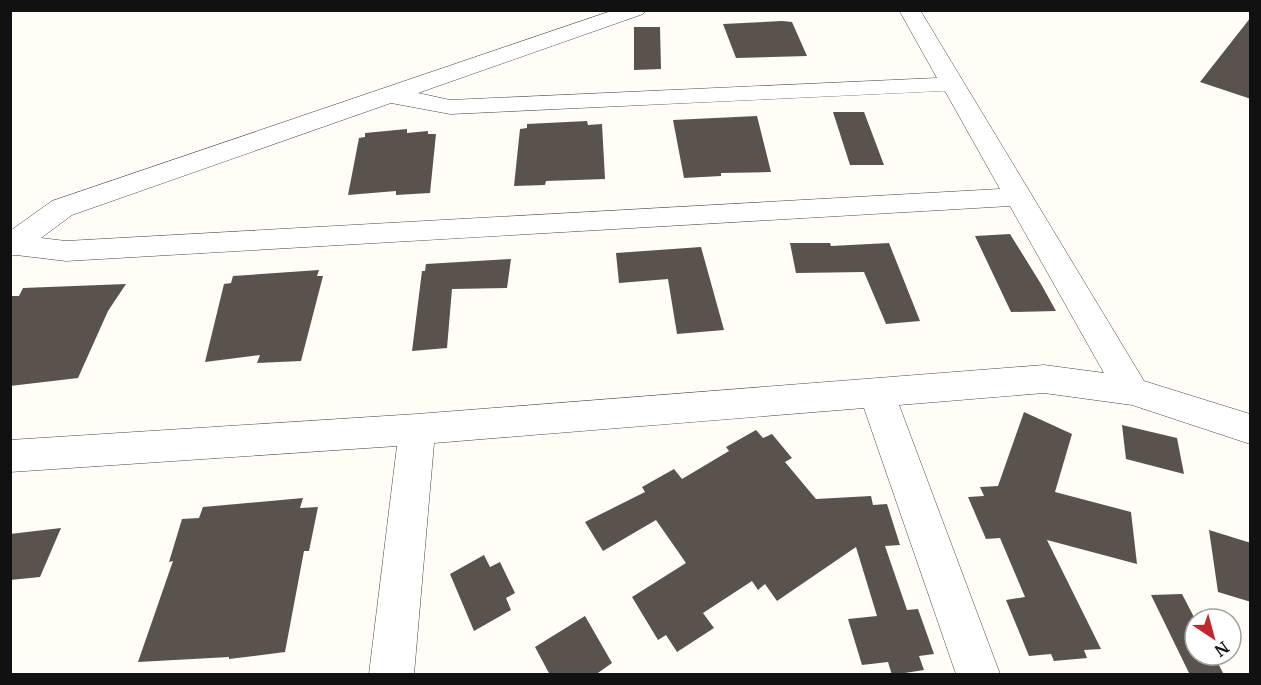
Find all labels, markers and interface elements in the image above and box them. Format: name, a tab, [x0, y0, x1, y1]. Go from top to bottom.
north arrow	[1183, 607, 1243, 667]
text: N	[1211, 637, 1233, 661]

